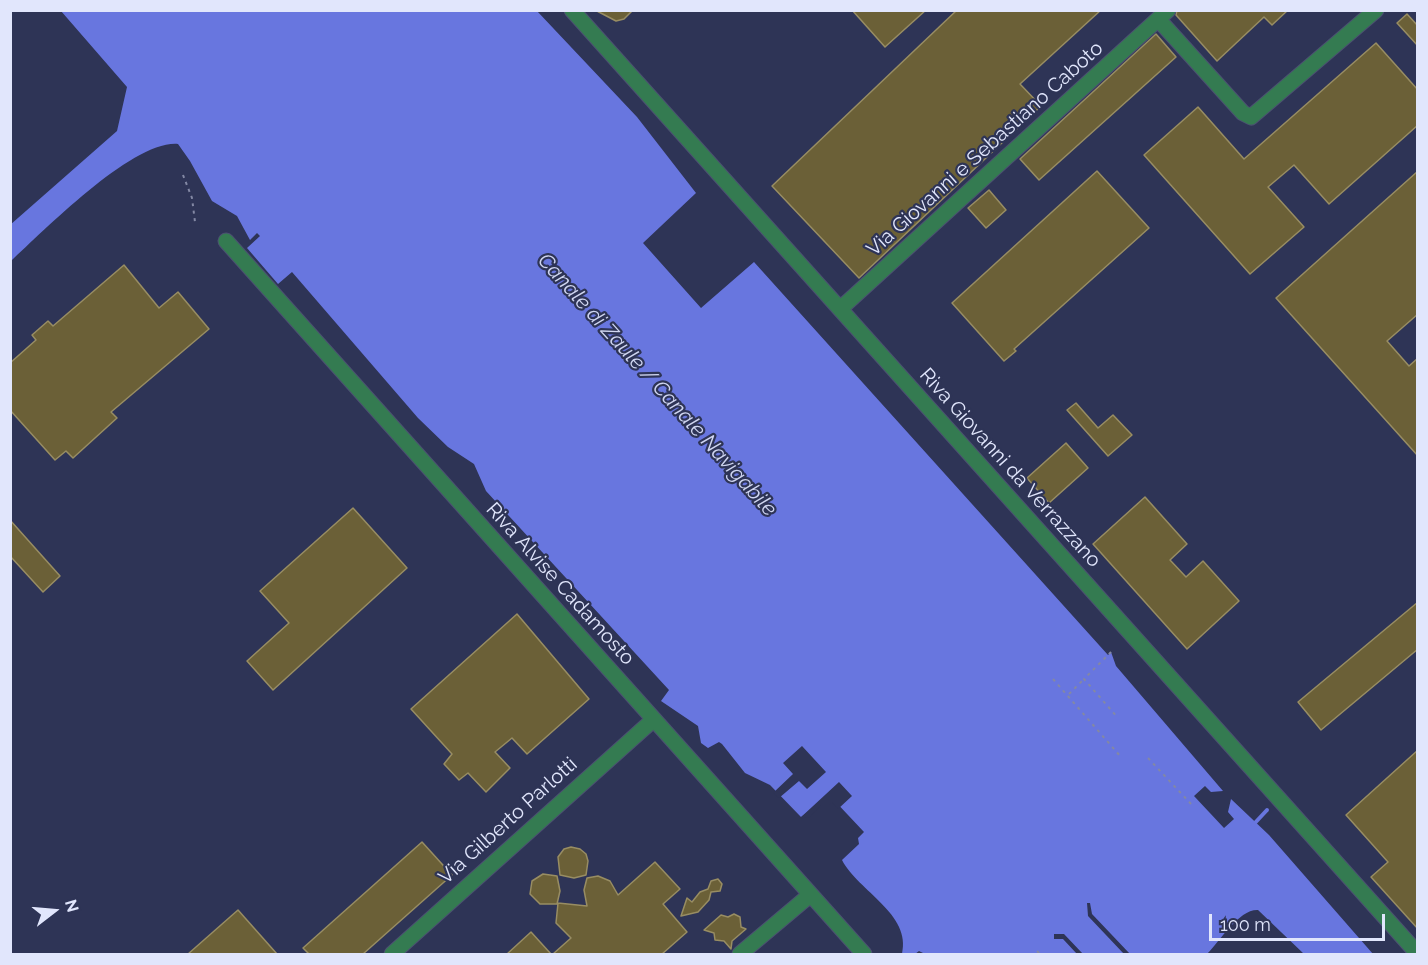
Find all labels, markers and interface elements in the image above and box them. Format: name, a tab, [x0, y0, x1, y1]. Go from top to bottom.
street label: Via Giovanni e Sebastiano Caboto	[862, 36, 1108, 262]
water label: Canale di Zaule / Canale Navigabile	[532, 248, 782, 522]
street label: Riva Giovanni da Verrazzano	[914, 364, 1106, 572]
street label: Riva Alvise Cadamosto	[481, 498, 639, 670]
street label: Via Gilberto Parlotti	[434, 753, 582, 889]
north arrow	[24, 881, 84, 941]
text: N	[61, 897, 83, 914]
scale bar	[1212, 902, 1388, 940]
text: 100 m	[1220, 914, 1271, 935]

